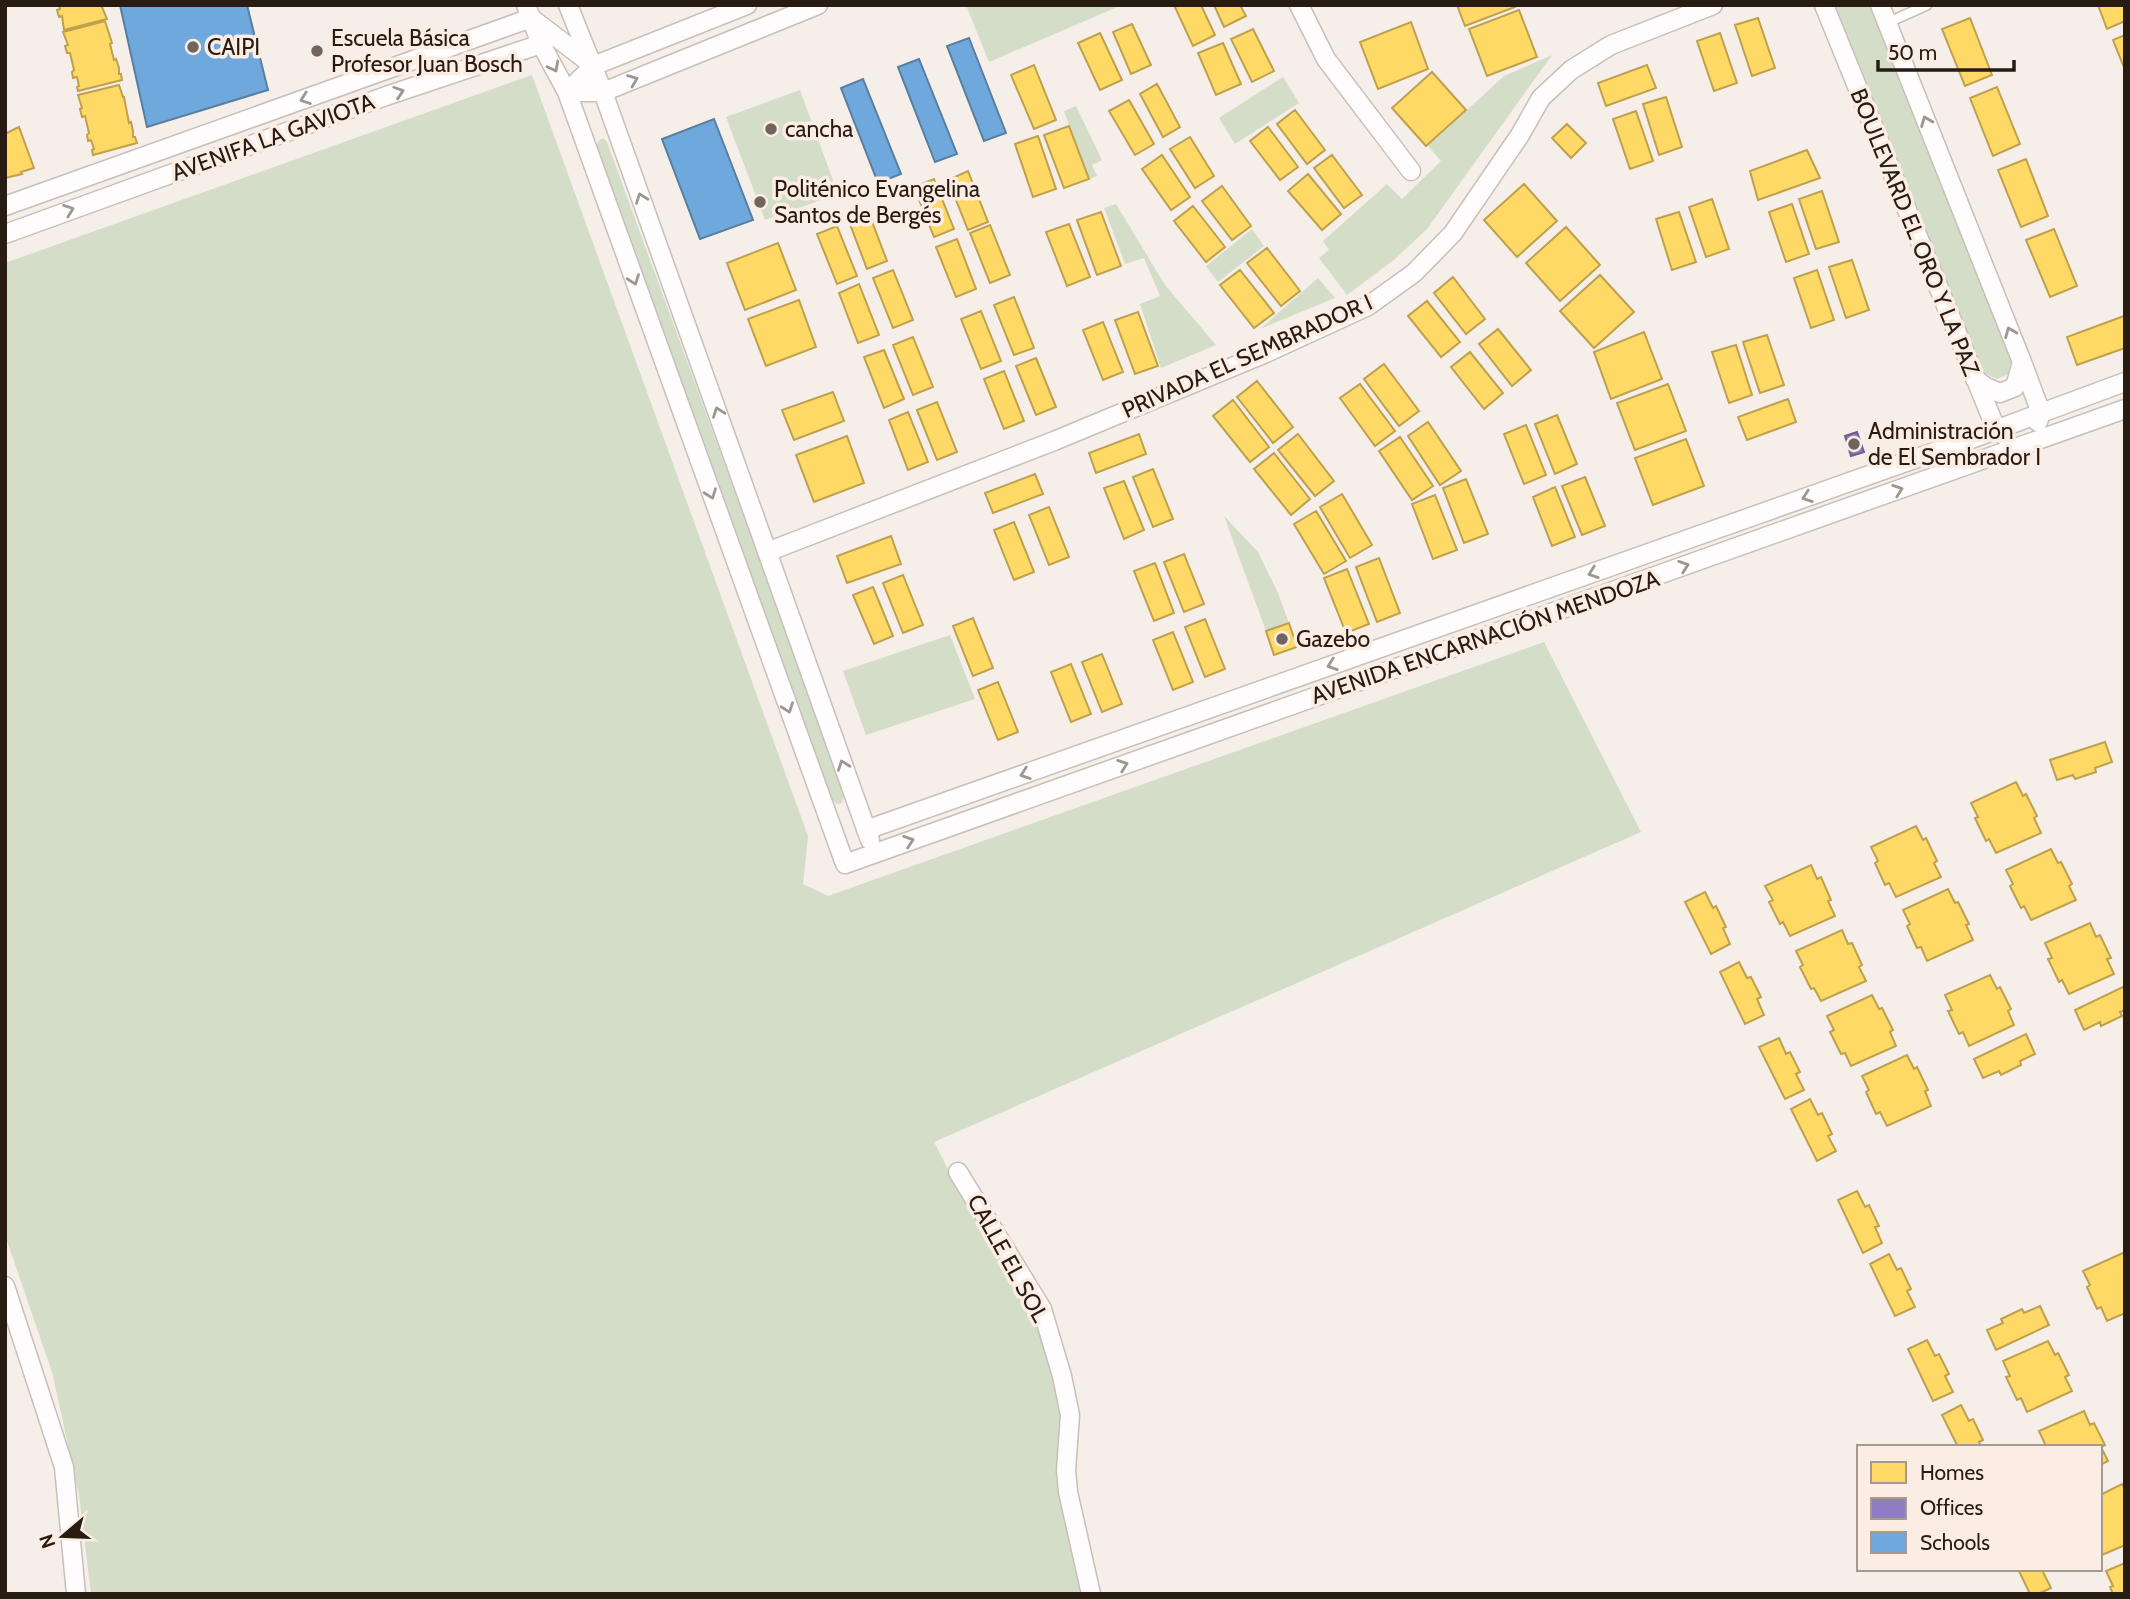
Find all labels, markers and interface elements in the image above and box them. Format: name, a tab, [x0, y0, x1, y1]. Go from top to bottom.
place label: Escuela Básica Profesor Juan Bosch	[331, 24, 523, 78]
scale bar	[1878, 28, 2014, 72]
place label: CAIPI	[207, 33, 260, 61]
marker: CAIPI	[185, 39, 201, 55]
text: 50 m	[1888, 40, 1937, 65]
marker: Escuela Básica Profesor Juan Bosch	[309, 43, 325, 59]
one-way arrow	[545, 60, 559, 73]
one-way arrow	[626, 75, 638, 89]
street label: BOULEVARD EL ORO Y LA PAZ	[1844, 84, 1986, 380]
one-way arrow	[392, 86, 404, 100]
street label: AVENIFA LA GAVIOTA	[168, 87, 378, 187]
one-way arrow	[300, 91, 312, 105]
place label: cancha	[785, 115, 853, 143]
one-way arrow	[1920, 115, 1934, 128]
marker: cancha	[763, 121, 779, 137]
place label: Politénico Evangelina Santos de Bergés	[774, 175, 980, 229]
one-way arrow	[635, 193, 649, 205]
marker: Politénico Evangelina Santos de Bergés	[752, 194, 768, 210]
one-way arrow	[63, 205, 75, 219]
one-way arrow	[626, 273, 640, 285]
street label: PRIVADA EL SEMBRADOR I	[1118, 288, 1376, 424]
one-way arrow	[2005, 327, 2019, 339]
one-way arrow	[712, 407, 726, 419]
place label: Administración de El Sembrador I	[1868, 417, 2041, 471]
marker: Administración de El Sembrador I	[1846, 436, 1862, 452]
one-way arrow	[1892, 485, 1904, 499]
one-way arrow	[703, 487, 717, 499]
one-way arrow	[1802, 489, 1814, 503]
one-way arrow	[1677, 560, 1690, 574]
street label: AVENIDA ENCARNACIÓN MENDOZA	[1307, 564, 1663, 710]
one-way arrow	[1587, 565, 1599, 579]
place label: Gazebo	[1296, 625, 1370, 653]
marker: Gazebo	[1274, 631, 1290, 647]
one-way arrow	[1327, 657, 1339, 671]
one-way arrow	[780, 701, 794, 713]
one-way arrow	[1117, 759, 1129, 773]
one-way arrow	[837, 760, 851, 772]
one-way arrow	[1020, 766, 1032, 780]
one-way arrow	[902, 835, 914, 849]
street label: CALLE EL SOL	[961, 1189, 1055, 1327]
legend	[1857, 1445, 2102, 1571]
text: Homes	[1920, 1460, 1984, 1485]
text: Offices	[1920, 1495, 1984, 1520]
north arrow	[28, 1501, 98, 1571]
text: Schools	[1920, 1530, 1990, 1555]
text: N	[34, 1531, 60, 1551]

